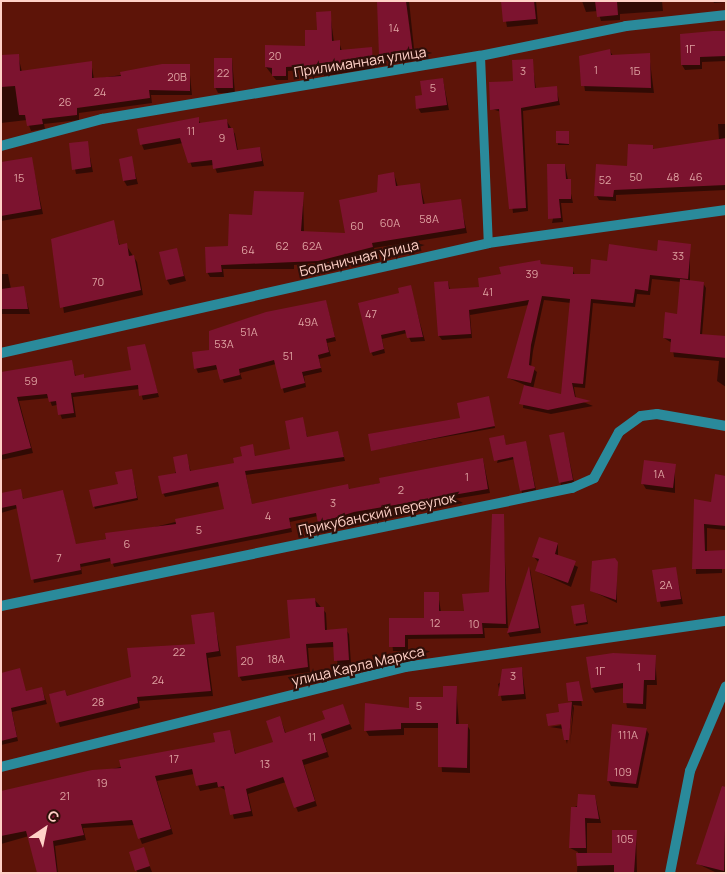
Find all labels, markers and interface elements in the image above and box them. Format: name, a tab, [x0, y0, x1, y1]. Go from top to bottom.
house number: 14	[389, 21, 399, 35]
house number: 1Г	[685, 42, 695, 56]
street label: Прилиманная улица	[293, 43, 427, 81]
house number: 20	[269, 49, 281, 63]
house number: 1	[594, 63, 598, 77]
house number: 3	[520, 64, 526, 78]
house number: 1Б	[630, 64, 640, 78]
house number: 22	[217, 66, 229, 80]
house number: 20В	[167, 70, 187, 84]
house number: 5	[430, 81, 436, 95]
house number: 24	[94, 85, 106, 99]
house number: 26	[58, 95, 72, 109]
house number: 11	[187, 124, 195, 138]
house number: 9	[219, 131, 225, 145]
house number: 50	[629, 170, 643, 184]
house number: 48	[667, 170, 679, 184]
house number: 46	[689, 170, 703, 184]
house number: 15	[14, 171, 24, 185]
house number: 52	[599, 173, 611, 187]
house number: 58А	[419, 212, 439, 226]
house number: 60А	[380, 216, 400, 230]
house number: 60	[350, 219, 364, 233]
street label: Больничная улица	[298, 236, 420, 280]
house number: 62	[275, 239, 289, 253]
house number: 62А	[302, 239, 322, 253]
house number: 64	[241, 243, 255, 257]
house number: 33	[672, 249, 684, 263]
house number: 39	[526, 267, 538, 281]
house number: 70	[92, 275, 104, 289]
house number: 41	[483, 285, 493, 299]
house number: 47	[365, 307, 377, 321]
house number: 49А	[298, 315, 318, 329]
house number: 51А	[240, 325, 258, 339]
house number: 53А	[214, 337, 234, 351]
house number: 51	[283, 349, 293, 363]
house number: 59	[24, 374, 38, 388]
house number: 1А	[653, 467, 665, 481]
house number: 1	[465, 470, 469, 484]
house number: 2	[398, 483, 404, 497]
street label: Прикубанский переулок	[297, 489, 457, 539]
house number: 3	[330, 496, 336, 510]
house number: 4	[265, 509, 271, 523]
house number: 5	[196, 523, 202, 537]
house number: 6	[124, 537, 130, 551]
house number: 7	[56, 551, 62, 565]
house number: 2А	[659, 578, 673, 592]
house number: 12	[430, 616, 440, 630]
house number: 10	[469, 617, 479, 631]
street label: улица Карла Маркса	[290, 643, 426, 689]
house number: 22	[173, 645, 185, 659]
house number: 18А	[267, 652, 285, 666]
house number: 20	[241, 654, 253, 668]
house number: 1	[637, 660, 641, 674]
house number: 1Г	[595, 664, 605, 678]
house number: 3	[510, 669, 516, 683]
house number: 24	[152, 673, 164, 687]
house number: 28	[92, 695, 104, 709]
house number: 5	[416, 699, 422, 713]
house number: 111А	[618, 728, 638, 742]
house number: 11	[308, 730, 316, 744]
house number: 17	[169, 752, 179, 766]
house number: 13	[260, 757, 270, 771]
house number: 109	[614, 765, 632, 779]
house number: 19	[96, 776, 108, 790]
house number: 21	[60, 789, 70, 803]
north arrow	[20, 804, 70, 854]
text: С	[44, 805, 63, 827]
house number: 105	[616, 832, 634, 846]

